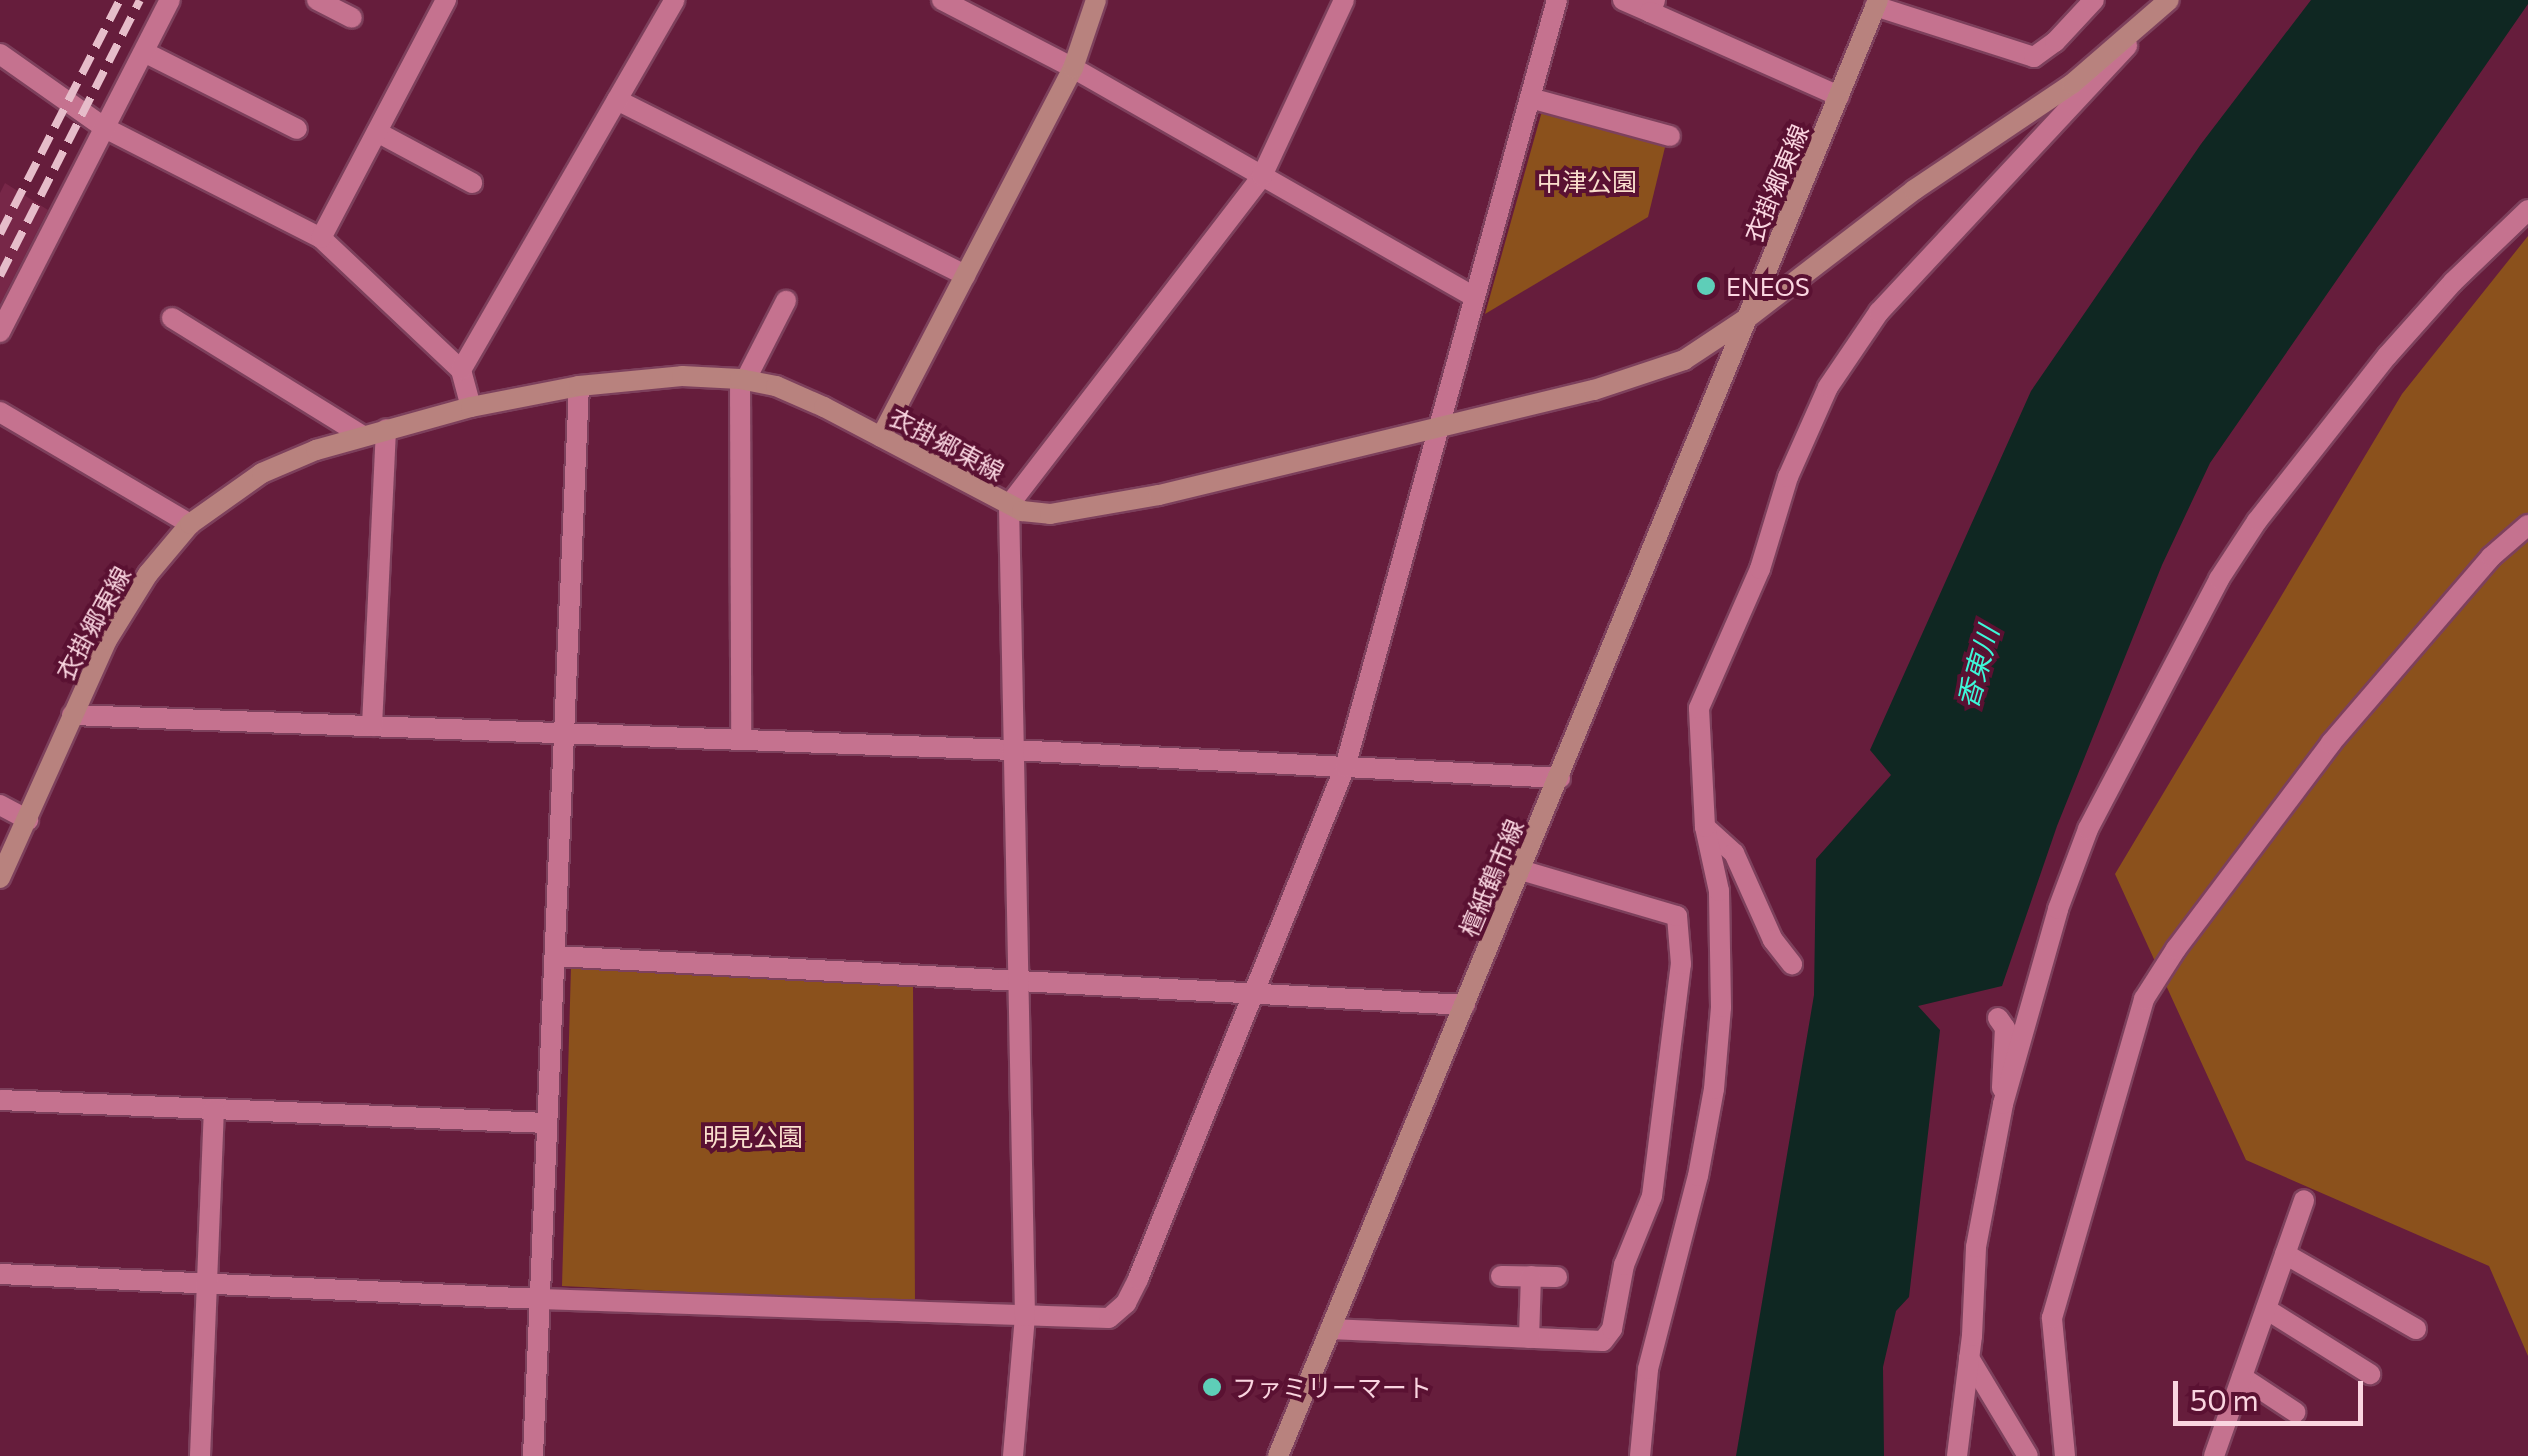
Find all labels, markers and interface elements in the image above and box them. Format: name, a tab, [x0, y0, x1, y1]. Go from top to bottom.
street label: 衣掛郷東線	[1738, 120, 1814, 246]
park label: 中津公園	[1537, 166, 1637, 196]
place label: ENEOS	[1726, 271, 1810, 301]
marker: ENEOS	[1695, 275, 1717, 297]
street label: 衣掛郷東線	[885, 401, 1009, 487]
street label: 衣掛郷東線	[50, 561, 136, 685]
water label: 香東川	[1949, 622, 2005, 712]
street label: 檀紙鶴市線	[1453, 815, 1529, 941]
park label: 明見公園	[703, 1121, 803, 1151]
scale bar	[2178, 1361, 2368, 1423]
place label: ファミリーマート	[1232, 1372, 1432, 1402]
marker: ファミリーマート	[1201, 1376, 1223, 1398]
text: 50 m	[2190, 1380, 2259, 1417]

